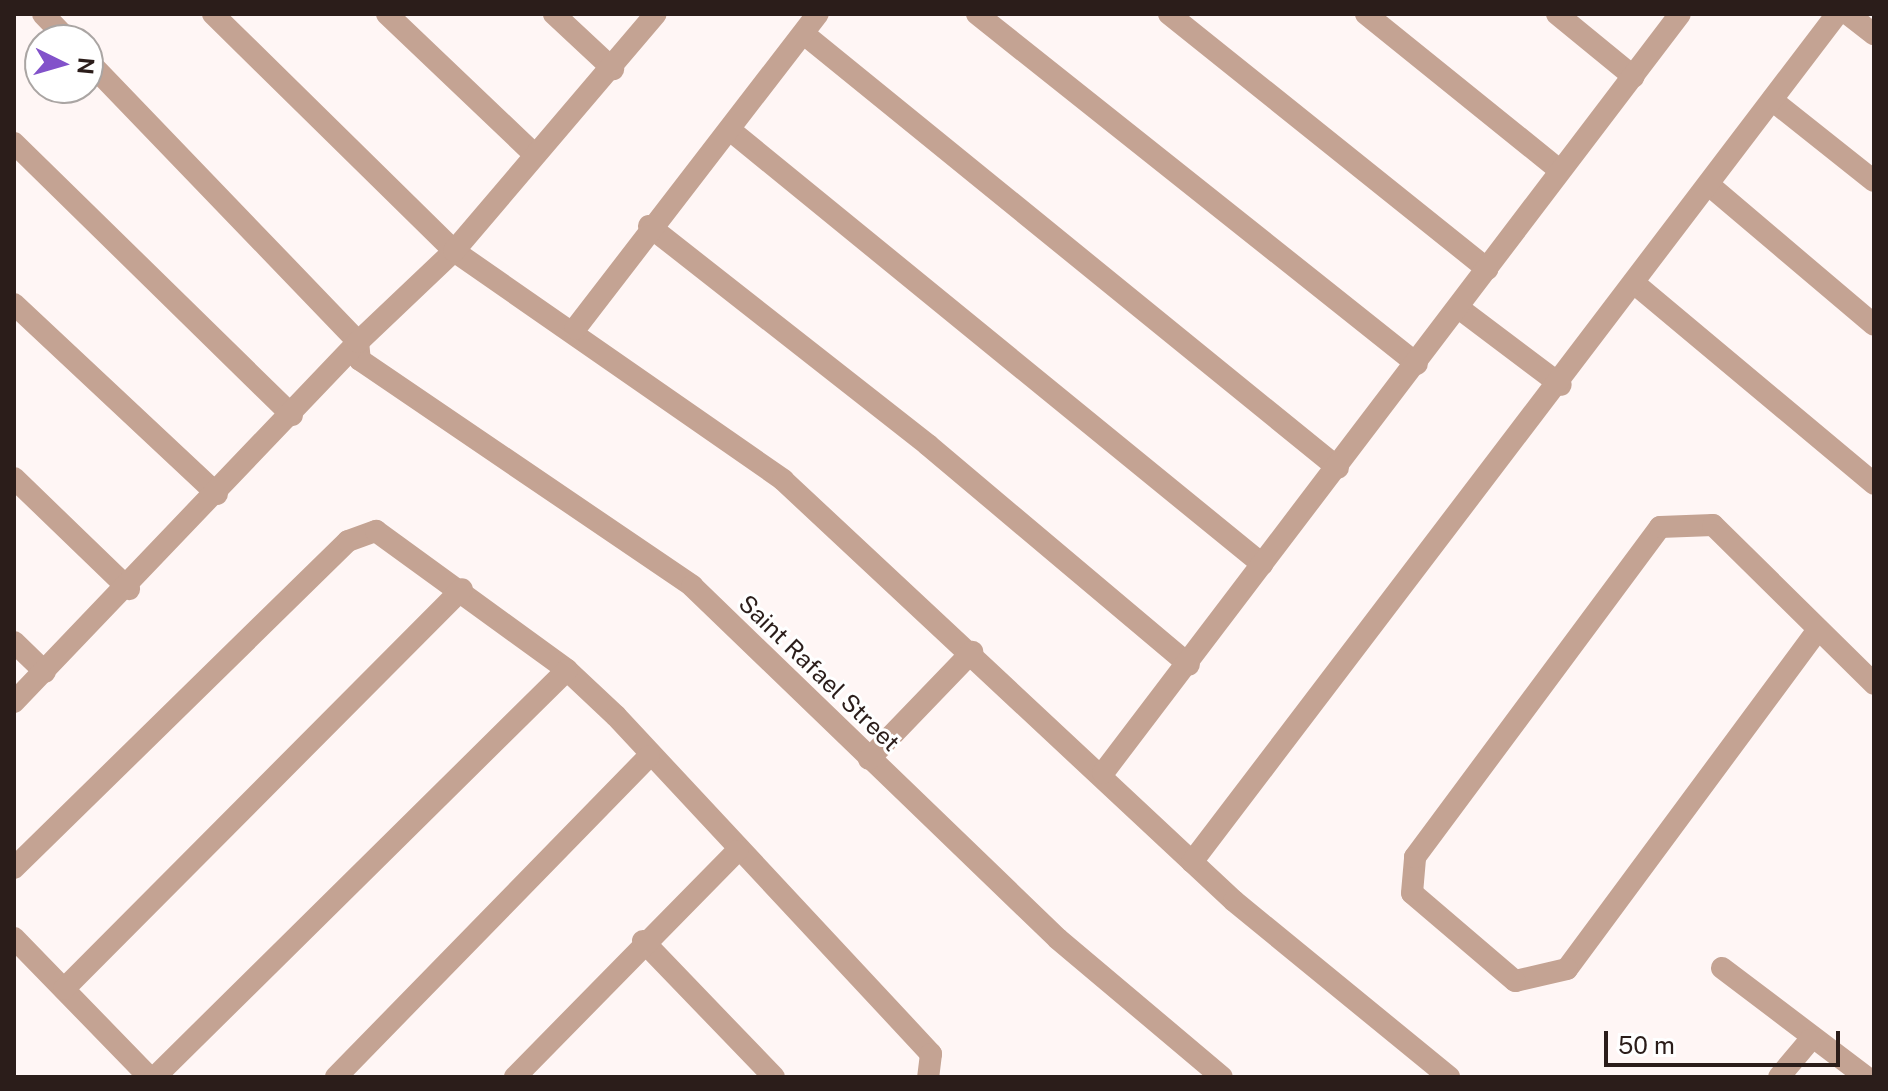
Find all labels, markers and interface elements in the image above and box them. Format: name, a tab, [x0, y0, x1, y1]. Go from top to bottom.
north arrow	[24, 24, 104, 104]
text: N	[72, 56, 100, 76]
street label: Saint Rafael Street	[733, 589, 905, 757]
scale bar	[1608, 1015, 1844, 1065]
text: 50 m	[1618, 1031, 1675, 1059]

